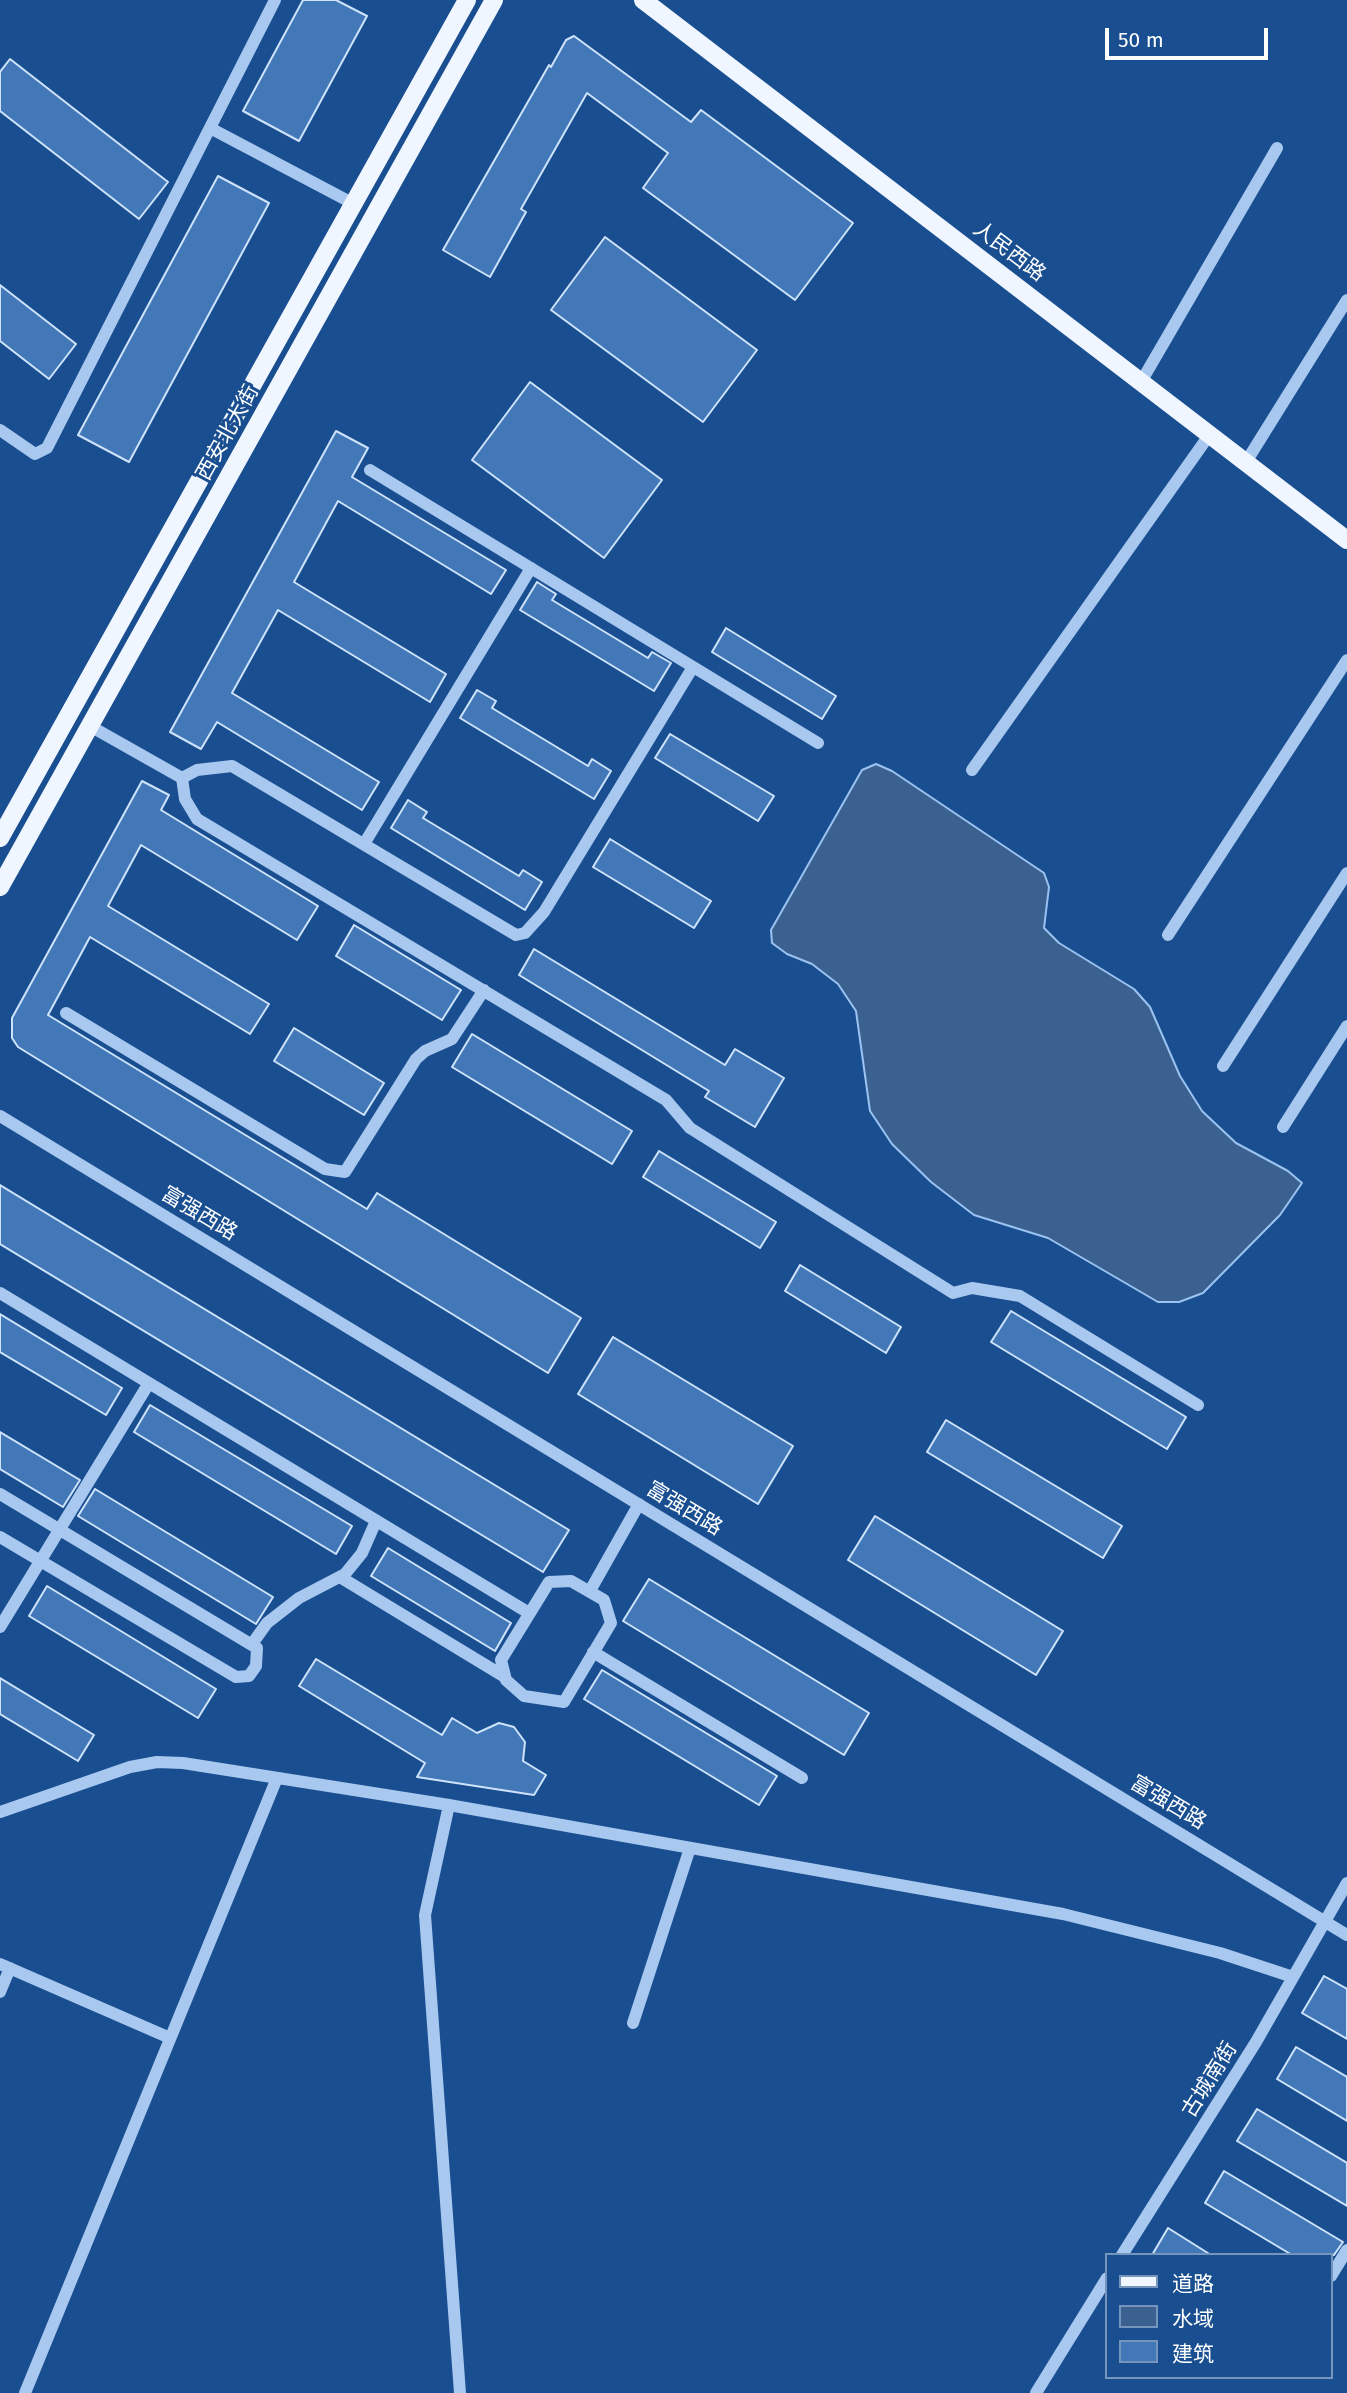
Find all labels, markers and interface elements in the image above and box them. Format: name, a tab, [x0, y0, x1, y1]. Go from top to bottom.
scale bar	[1109, 14, 1272, 58]
text: 50 m	[1118, 27, 1164, 53]
street label: 人民西路	[968, 217, 1050, 287]
street label: 西安北大街	[192, 381, 264, 485]
street label: 富强西路	[157, 1182, 241, 1246]
street label: 富强西路	[642, 1477, 726, 1541]
street label: 富强西路	[1126, 1771, 1210, 1835]
street label: 古城南街	[1177, 2038, 1243, 2122]
legend	[1106, 2253, 1333, 2379]
text: 道路	[1172, 2271, 1214, 2297]
text: 水域	[1172, 2306, 1214, 2332]
text: 建筑	[1172, 2341, 1214, 2367]

